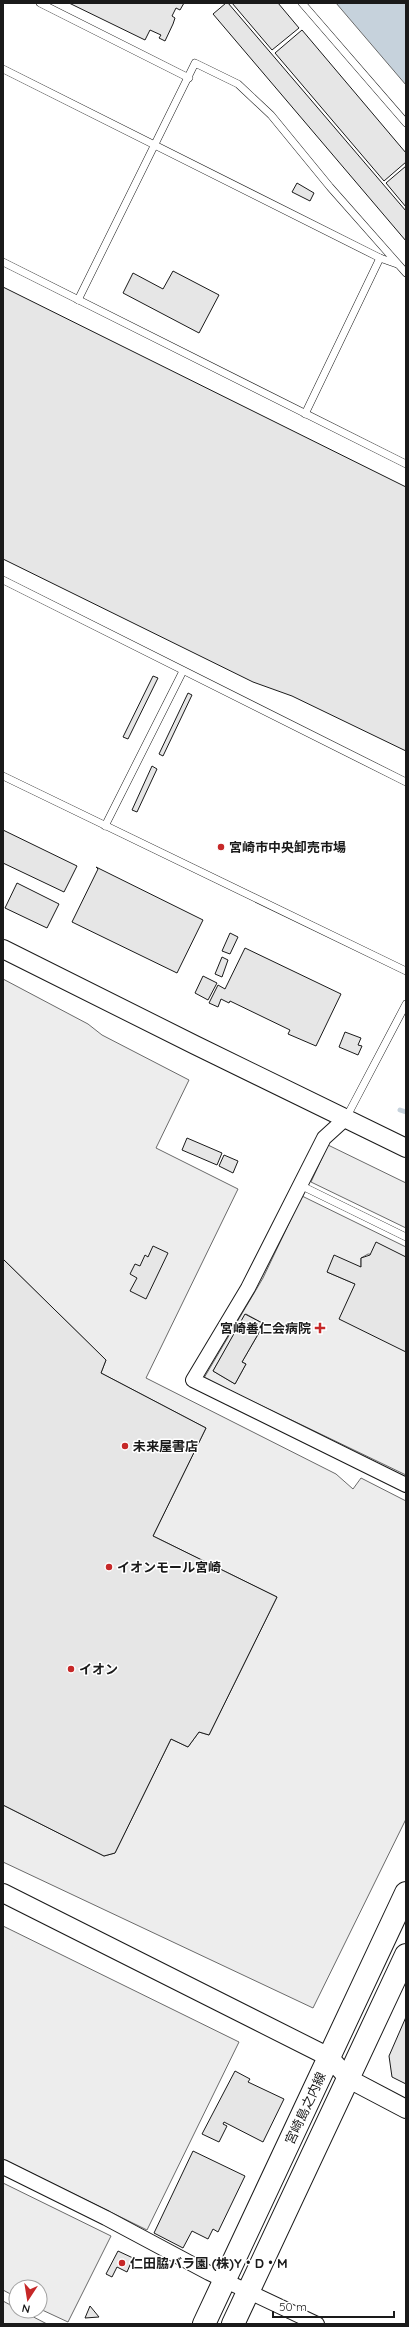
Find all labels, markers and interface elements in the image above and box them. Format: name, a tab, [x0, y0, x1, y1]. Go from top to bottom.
place label: 宮崎市中央卸売市場	[229, 839, 346, 855]
marker: 宮崎市中央卸売市場	[216, 842, 226, 852]
place label: 宮崎善仁会病院	[220, 1320, 311, 1336]
marker: 宮崎善仁会病院	[314, 1322, 326, 1334]
place label: 未来屋書店	[133, 1438, 198, 1454]
marker: 未来屋書店	[120, 1441, 130, 1451]
place label: イオンモール宮崎	[117, 1559, 221, 1575]
marker: イオンモール宮崎	[104, 1562, 114, 1572]
place label: イオン	[79, 1661, 118, 1677]
marker: イオン	[66, 1664, 76, 1674]
street label: 宮崎島之内線	[281, 2069, 329, 2147]
place label: 仁田脇バラ園 (株)Y・D・M	[130, 2255, 288, 2271]
marker: 仁田脇バラ園 (株)Y・D・M	[117, 2258, 127, 2268]
north arrow	[8, 2279, 48, 2319]
scale bar	[273, 2293, 394, 2319]
text: 50 m	[279, 2299, 307, 2314]
text: N	[21, 2301, 31, 2316]

